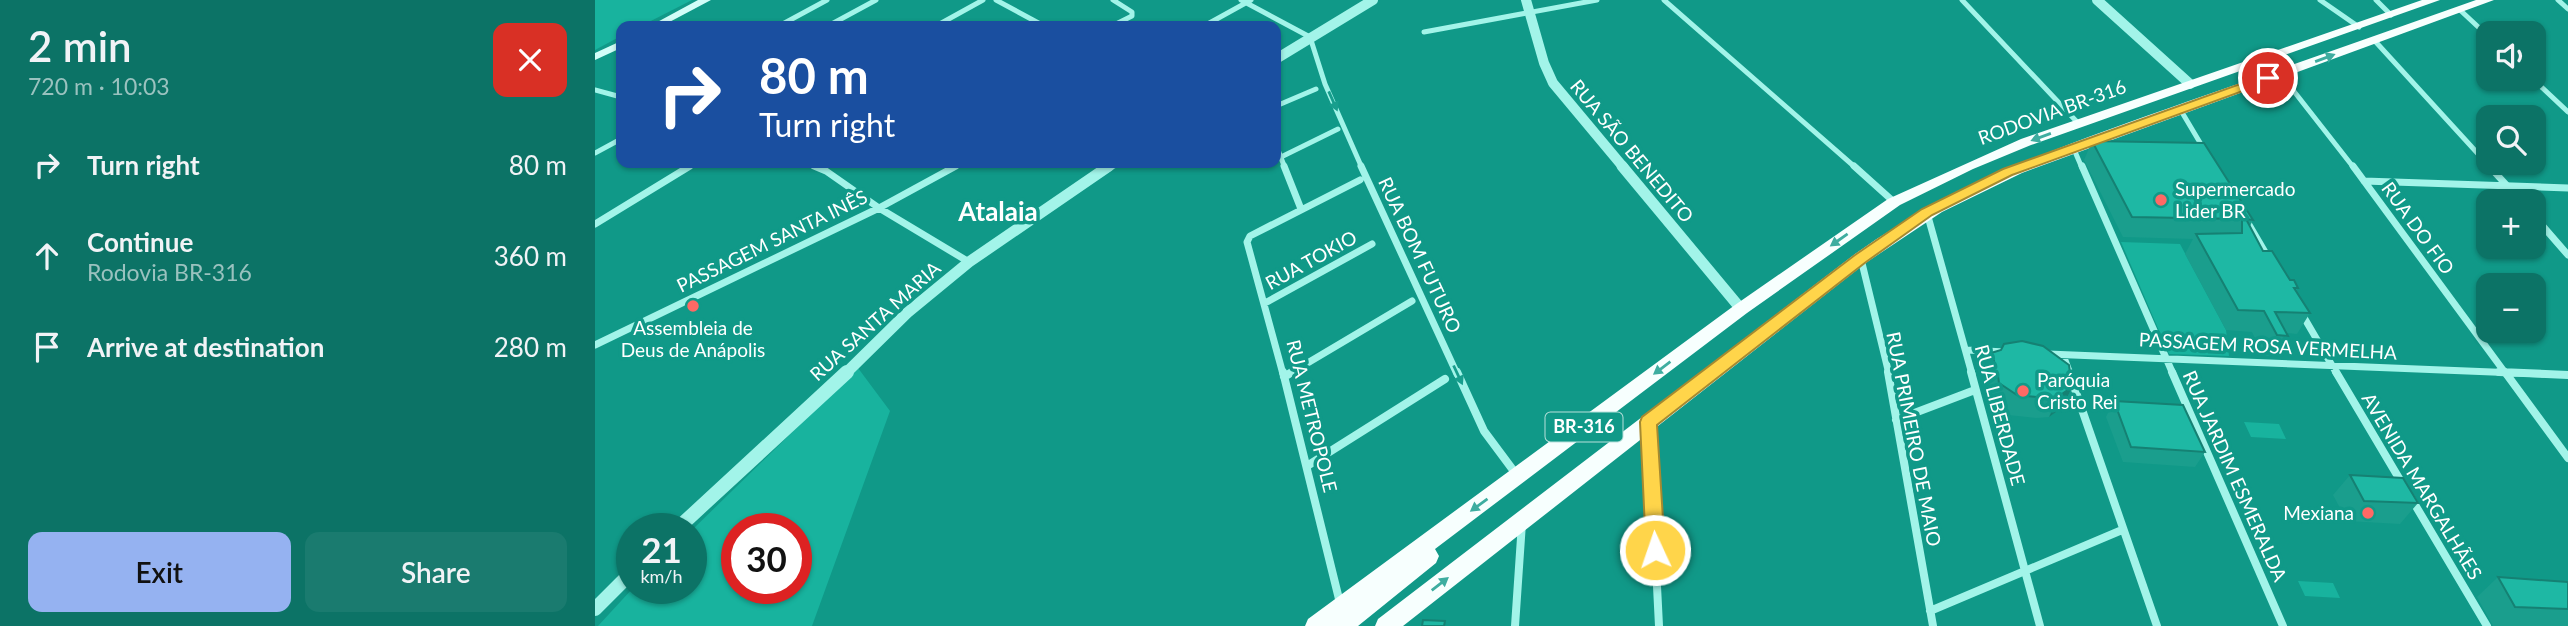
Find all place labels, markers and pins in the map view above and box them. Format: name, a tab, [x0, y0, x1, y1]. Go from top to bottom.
pin	[2238, 48, 2298, 108]
place label: Supermercado Lider BR	[2175, 177, 2295, 222]
marker: Supermercado Lider BR	[2153, 192, 2169, 208]
marker: Assembleia de Deus de Anápolis	[685, 298, 701, 314]
place label: Assembleia de Deus de Anápolis	[621, 316, 765, 361]
place label: Paróquia Cristo Rei	[2037, 368, 2118, 413]
marker: Paróquia Cristo Rei	[2015, 383, 2031, 399]
place label: Mexiana	[2283, 501, 2354, 524]
marker: Mexiana	[2360, 505, 2376, 521]

